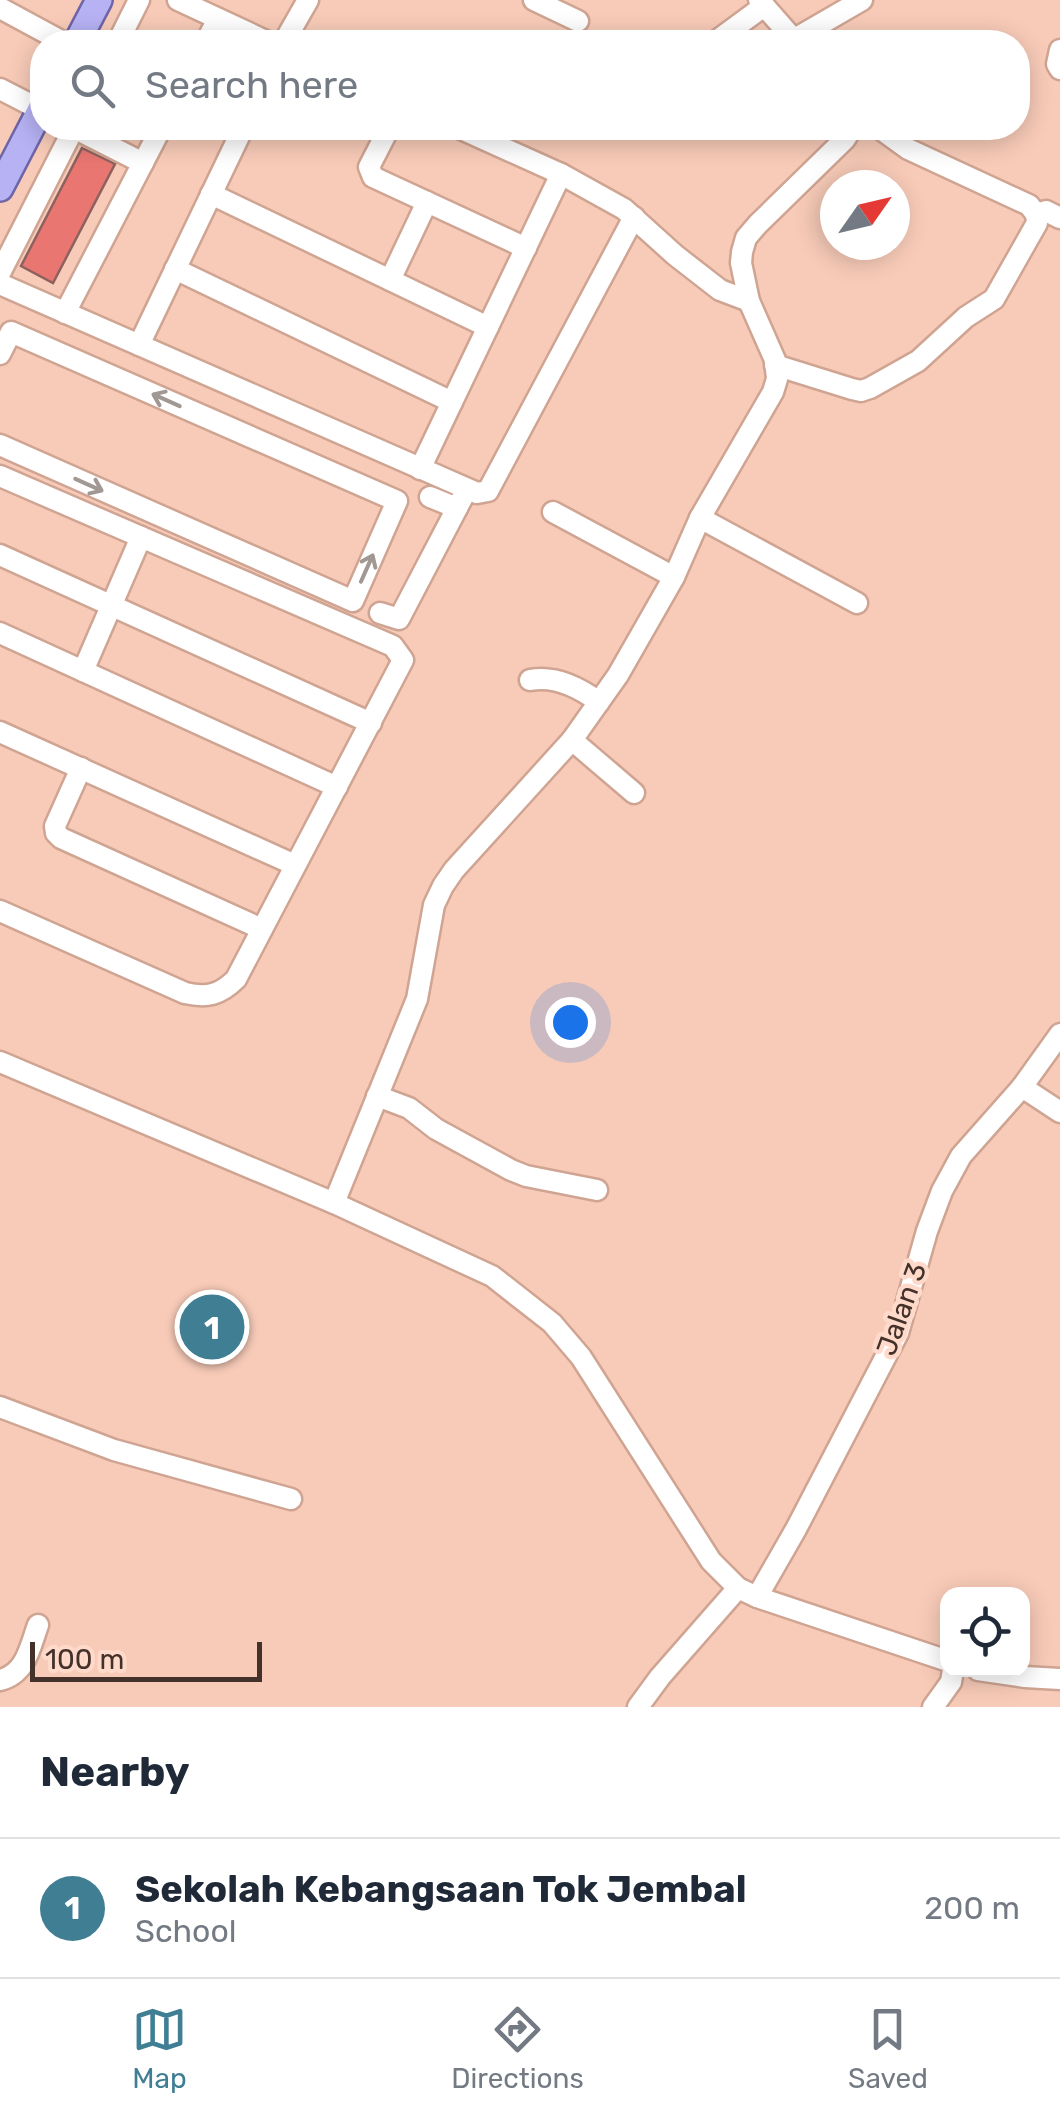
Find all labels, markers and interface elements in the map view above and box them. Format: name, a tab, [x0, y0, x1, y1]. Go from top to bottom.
search box	[30, 30, 1030, 140]
icon: search	[65, 58, 120, 113]
text: Search here	[145, 62, 358, 108]
north arrow	[820, 170, 910, 260]
one-way arrow	[151, 390, 182, 408]
one-way arrow	[73, 476, 103, 495]
one-way arrow	[359, 554, 378, 584]
your location	[545, 997, 596, 1048]
street label: Jalan 3	[870, 1258, 933, 1360]
pin: 1	[180, 1290, 244, 1364]
map controls	[940, 1587, 1030, 1677]
button: locate	[940, 1587, 1030, 1677]
scale bar	[30, 1637, 262, 1682]
text: 100 m	[45, 1643, 124, 1676]
text: Nearby	[40, 1747, 190, 1797]
text: Sekolah Kebangsaan Tok Jembal	[135, 1866, 747, 1912]
text: 1	[65, 1889, 80, 1927]
text: 200 m	[924, 1889, 1020, 1927]
text: School	[135, 1912, 237, 1950]
tab: Map	[132, 2002, 187, 2095]
tab: Directions	[451, 2002, 584, 2095]
tab: Saved	[848, 2002, 928, 2095]

